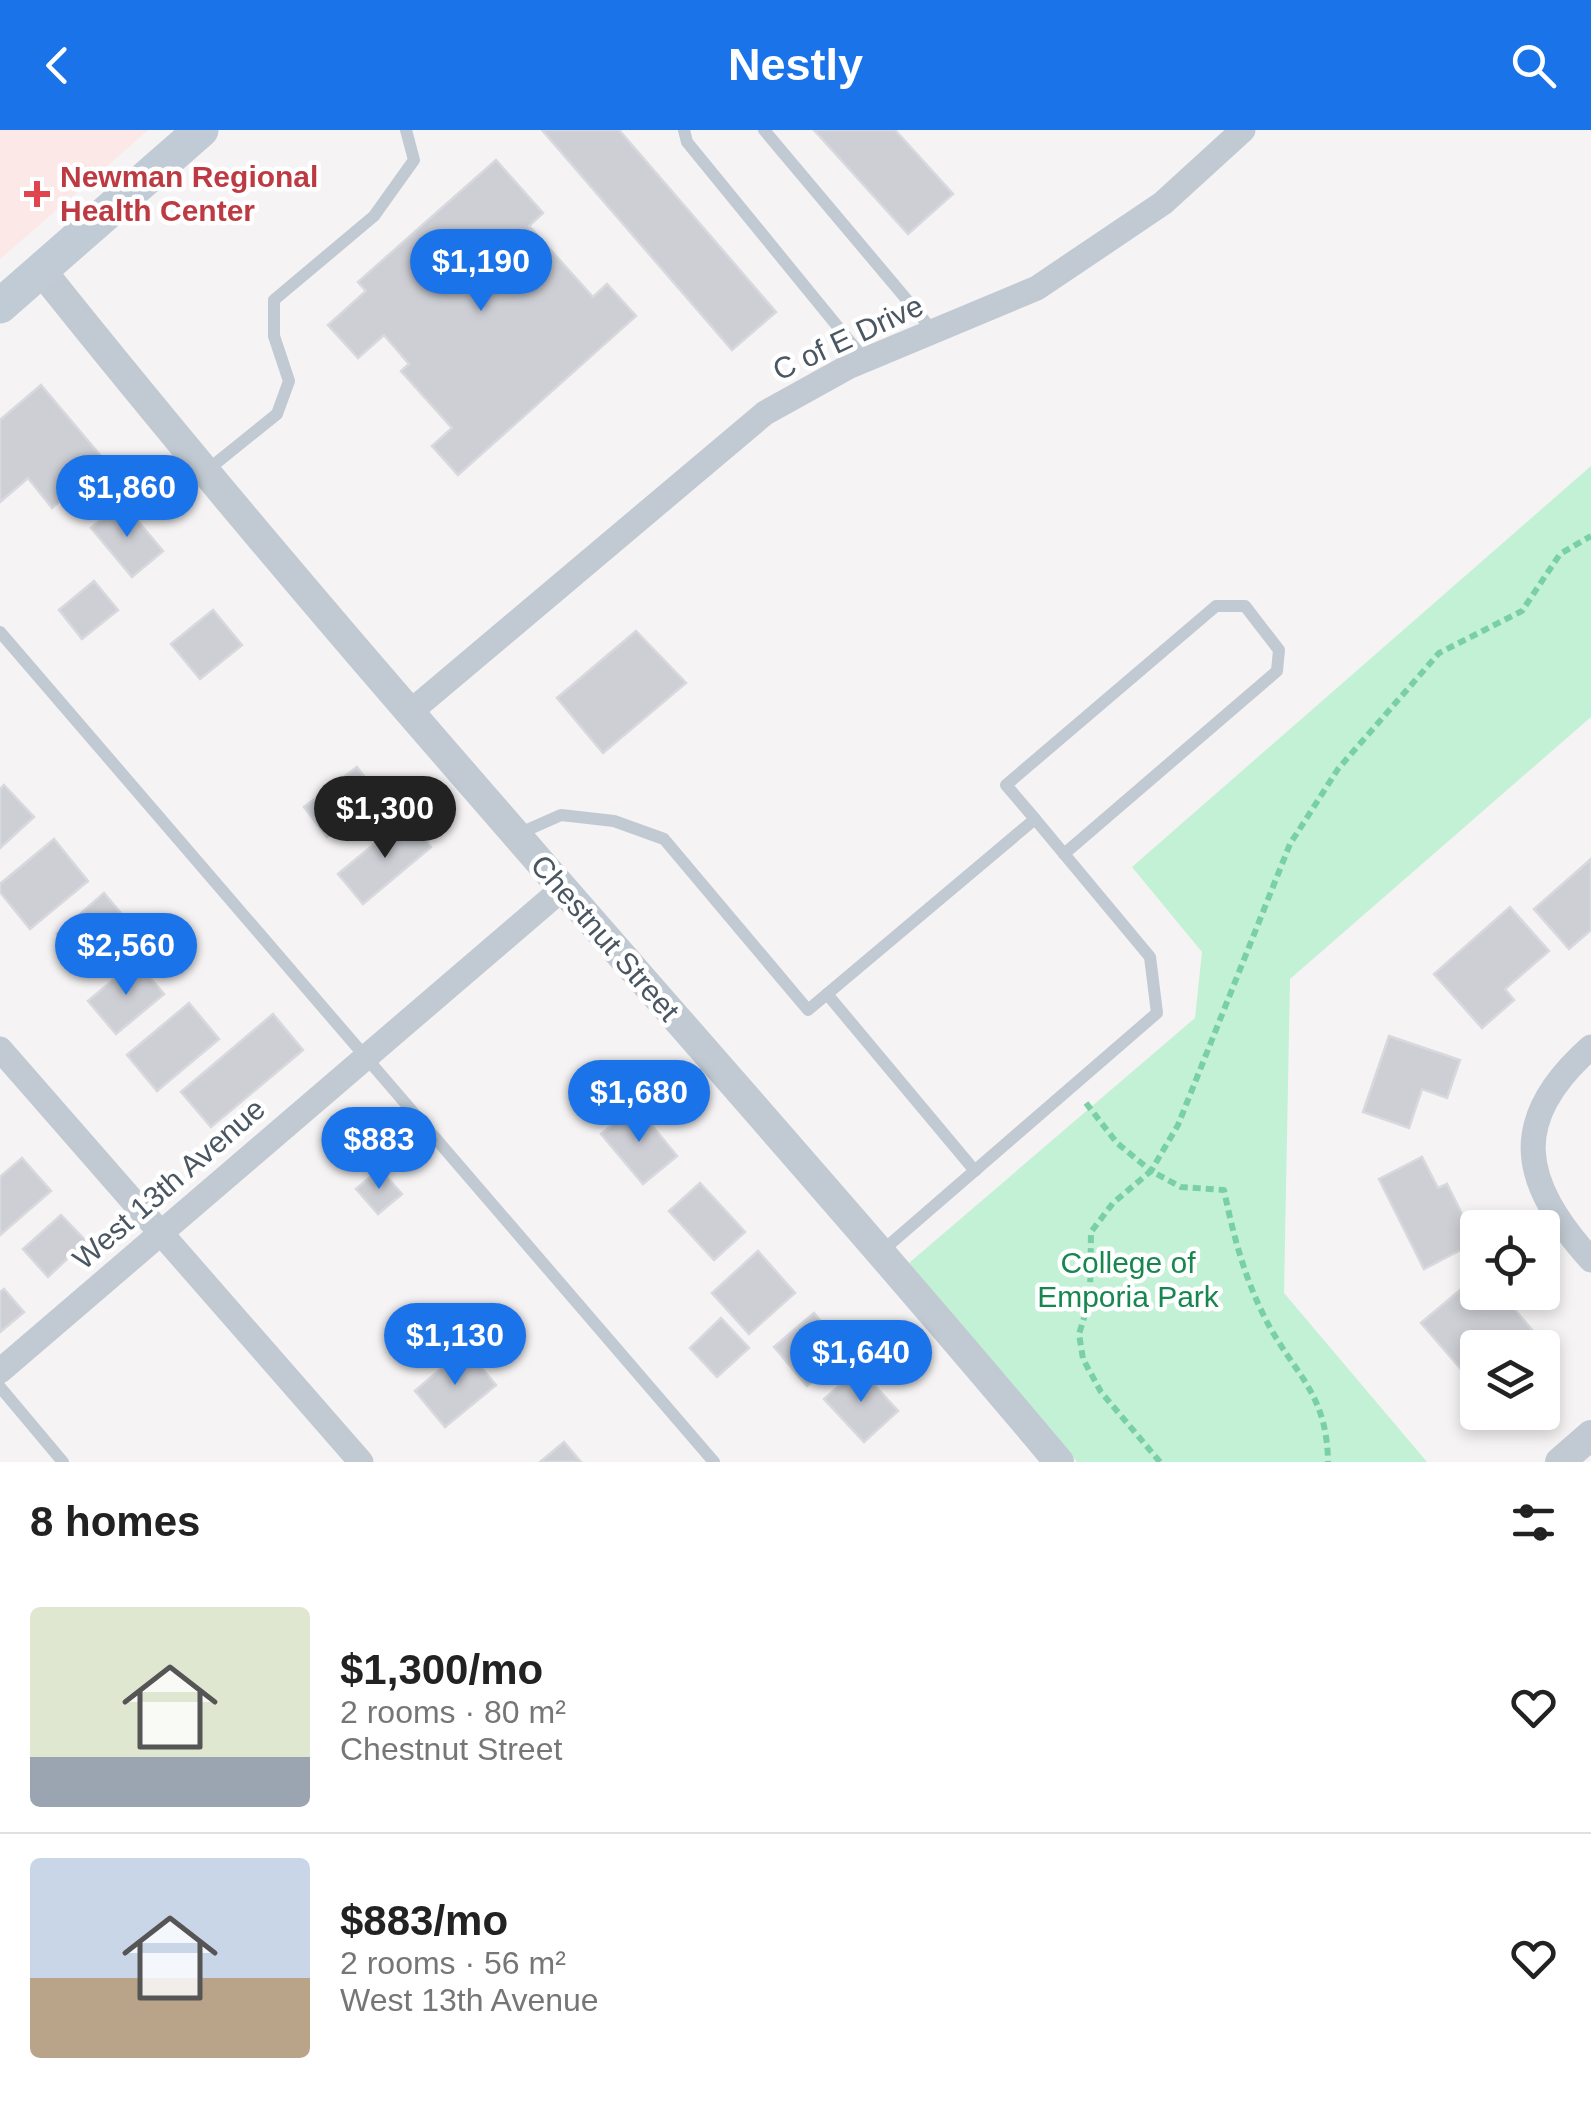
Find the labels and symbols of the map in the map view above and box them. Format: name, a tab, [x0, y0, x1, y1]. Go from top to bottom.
place label: Newman Regional Health Center	[60, 160, 318, 227]
marker: Newman Regional Health Center	[24, 181, 50, 207]
pin: $1,190	[400, 229, 562, 314]
street label: C of E Drive	[768, 288, 928, 387]
pin: $1,860	[46, 455, 208, 540]
pin: $1,300	[304, 776, 466, 861]
street label: Chestnut Street	[525, 848, 687, 1028]
pin: $2,560	[45, 913, 207, 998]
pin: $1,680	[558, 1060, 720, 1145]
street label: West 13th Avenue	[66, 1092, 271, 1276]
pin: $883	[320, 1107, 438, 1192]
park label: College of Emporia Park	[1037, 1246, 1220, 1313]
pin: $1,130	[374, 1303, 536, 1388]
pin: $1,640	[780, 1320, 942, 1405]

